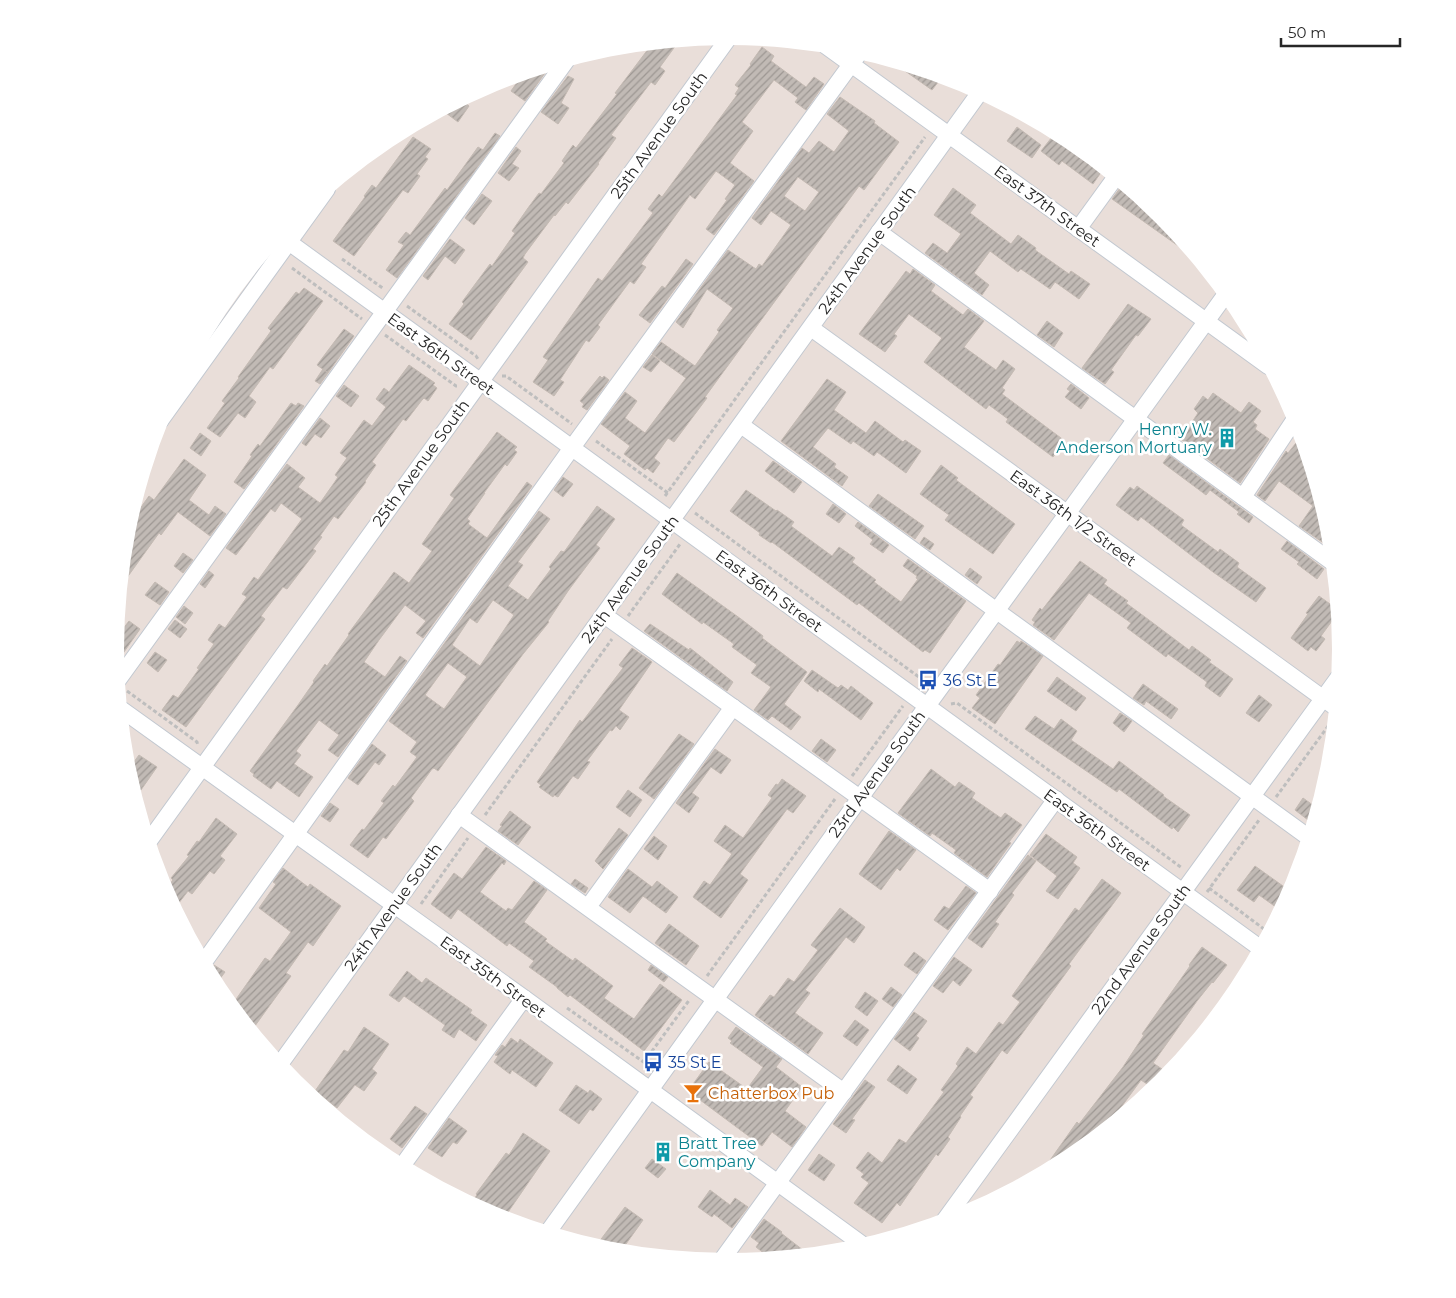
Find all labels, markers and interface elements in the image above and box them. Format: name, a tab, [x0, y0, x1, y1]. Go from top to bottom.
scale bar	[1281, 15, 1400, 47]
text: 50 m	[1288, 23, 1326, 42]
street label: 25th Avenue South	[607, 68, 711, 202]
street label: East 37th Street	[990, 161, 1104, 251]
street label: 24th Avenue South	[814, 182, 920, 318]
street label: East 36th Street	[384, 309, 498, 399]
street label: 25th Avenue South	[369, 396, 473, 530]
place label: Henry W. Anderson Mortuary	[1056, 420, 1212, 457]
building icon: Henry W. Anderson Mortuary	[1216, 427, 1238, 449]
street label: East 36th 1/2 Street	[1006, 466, 1140, 571]
street label: 24th Avenue South	[577, 511, 683, 647]
street label: East 36th Street	[712, 546, 826, 636]
bus stop icon: 36 St E	[917, 669, 939, 691]
place label: 36 St E	[943, 671, 997, 690]
street label: 23rd Avenue South	[825, 707, 929, 841]
street label: East 36th Street	[1040, 785, 1154, 875]
street label: 24th Avenue South	[340, 839, 446, 975]
street label: 22nd Avenue South	[1087, 880, 1195, 1018]
street label: East 35th Street	[436, 932, 550, 1022]
bus stop icon: 35 St E	[642, 1051, 664, 1073]
place label: 35 St E	[668, 1053, 721, 1072]
bar icon: Chatterbox Pub	[682, 1082, 704, 1104]
place label: Chatterbox Pub	[708, 1084, 835, 1103]
place label: Bratt Tree Company	[678, 1134, 757, 1171]
building icon: Bratt Tree Company	[652, 1141, 674, 1163]

